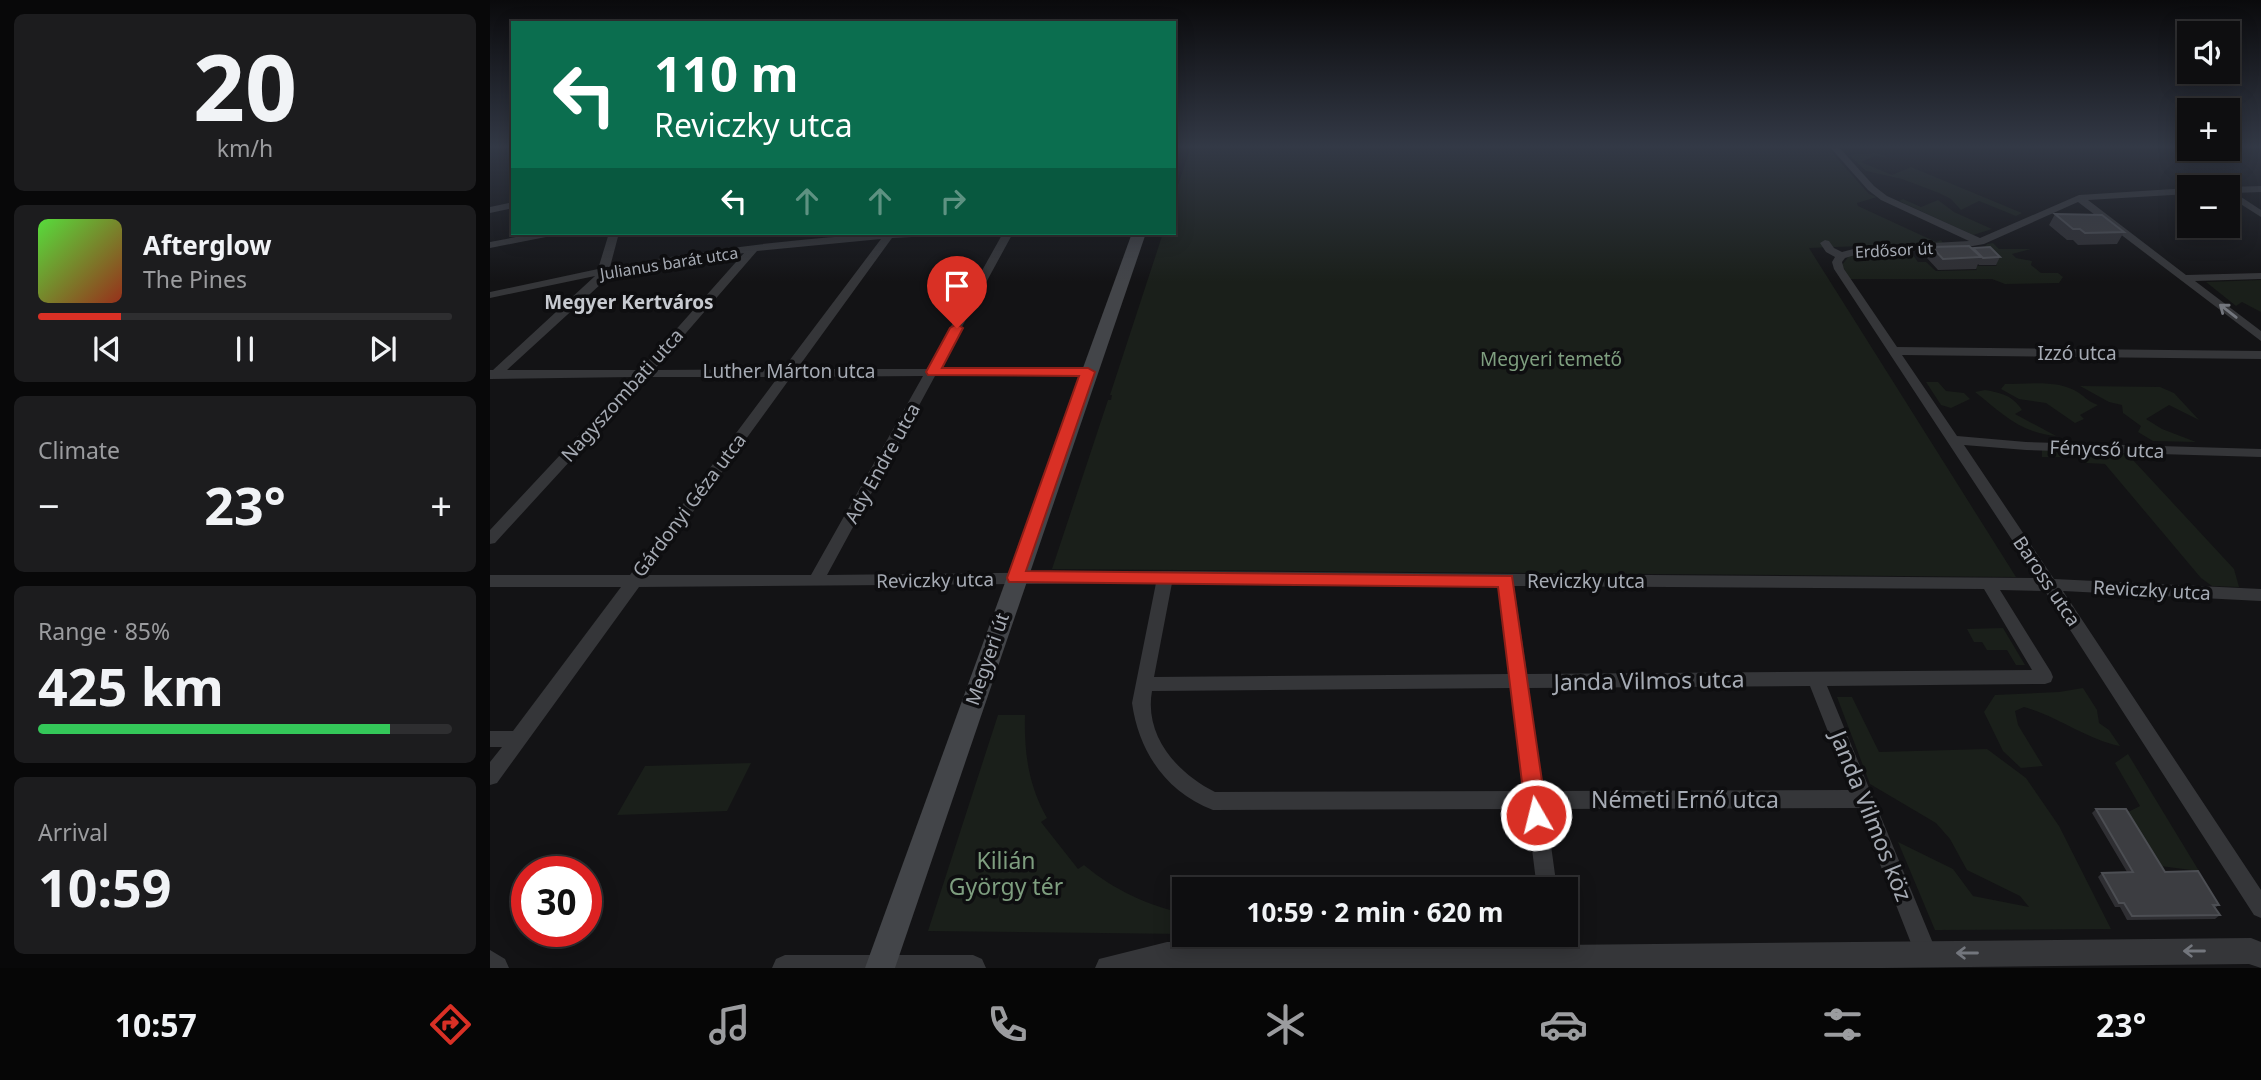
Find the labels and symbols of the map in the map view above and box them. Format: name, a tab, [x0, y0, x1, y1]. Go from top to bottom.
street label: Erdősor út	[1854, 237, 1934, 263]
street label: Julianus barát utca	[596, 241, 740, 285]
pin	[927, 256, 987, 328]
district label: Megyer Kertváros	[544, 289, 714, 315]
one-way arrow	[2220, 304, 2238, 319]
street label: Nagyszombati utca	[555, 323, 689, 467]
street label: Izzó utca	[2037, 340, 2117, 366]
park label: Megyeri temető	[1480, 346, 1622, 372]
street label: Luther Márton utca	[703, 358, 875, 384]
street label: Ady Endre utca	[838, 398, 926, 528]
street label: Gárdonyi Géza utca	[626, 428, 752, 582]
street label: Fénycső utca	[2049, 434, 2165, 464]
street label: Baross utca	[2007, 531, 2087, 631]
street label: Reviczky utca	[876, 566, 994, 594]
street label: Reviczky utca	[1527, 568, 1645, 594]
street label: Reviczky utca	[2092, 574, 2212, 606]
street label: Megyeri út	[959, 609, 1015, 709]
street label: Janda Vilmos utca	[1551, 662, 1745, 698]
street label: Janda Vilmos köz	[1822, 724, 1921, 906]
position arrow	[1499, 778, 1573, 852]
street label: Németi Ernő utca	[1591, 783, 1779, 815]
park label: Kilián György tér	[949, 844, 1064, 902]
speed limit sign: 30	[511, 856, 602, 947]
one-way arrow	[2183, 944, 2206, 958]
one-way arrow	[1956, 946, 1979, 960]

